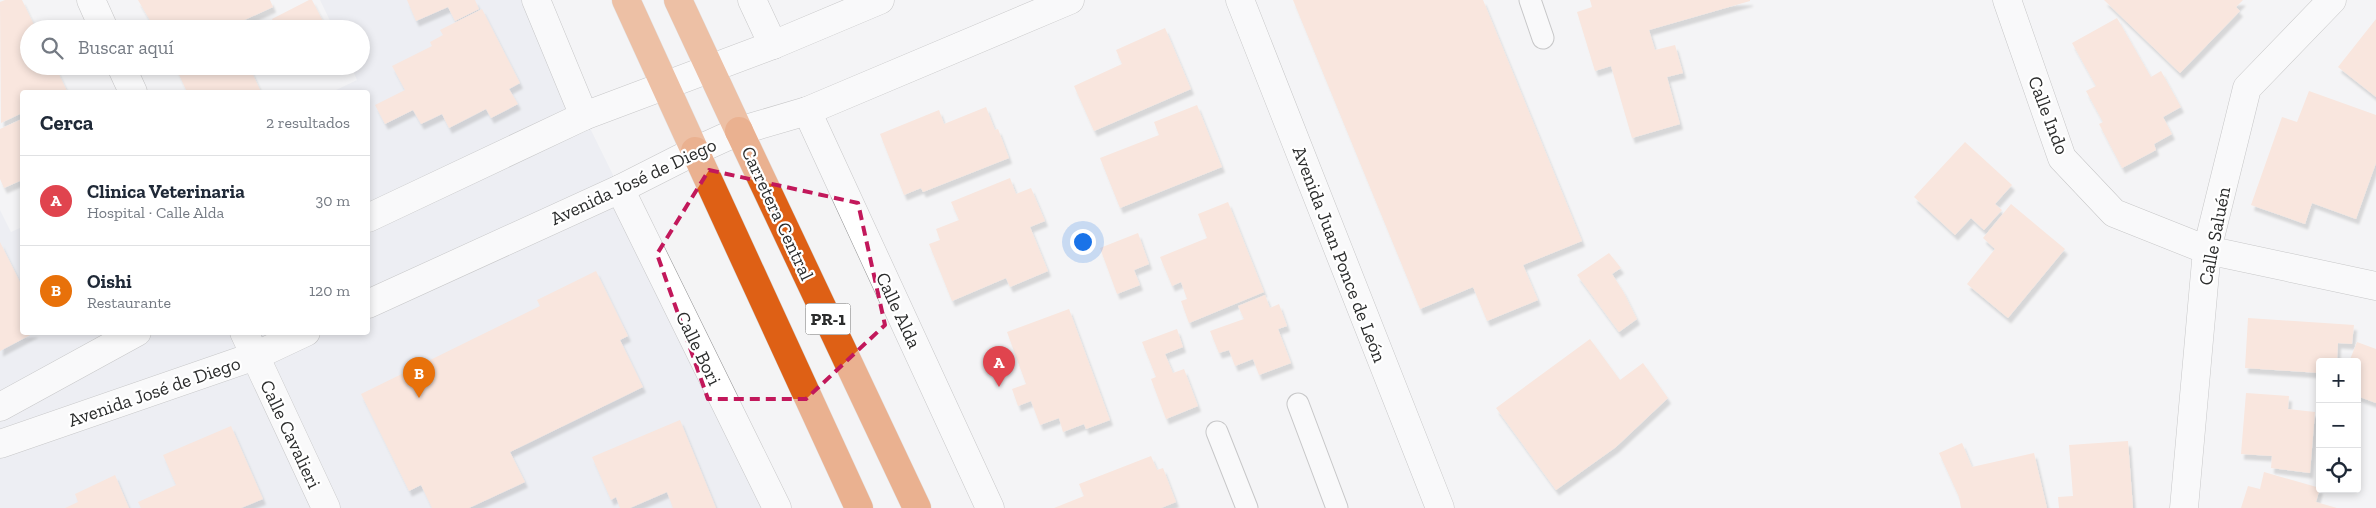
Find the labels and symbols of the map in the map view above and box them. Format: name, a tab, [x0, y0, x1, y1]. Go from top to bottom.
street label: Calle Indo	[2023, 73, 2074, 158]
street label: Avenida José de Diego	[547, 133, 720, 230]
street label: Carretera Central	[736, 143, 819, 284]
street label: Avenida Juan Ponce de León	[1288, 143, 1391, 366]
street label: Calle Saluén	[2194, 185, 2235, 287]
your location	[1070, 229, 1096, 255]
street label: Calle Alda	[871, 269, 926, 352]
road number: PR-1	[806, 304, 850, 334]
street label: Calle Bori	[671, 308, 726, 389]
pin: A	[983, 346, 1015, 387]
street label: Avenida José de Diego	[65, 351, 243, 432]
pin: B	[403, 357, 435, 398]
street label: Calle Cavalieri	[255, 376, 326, 492]

